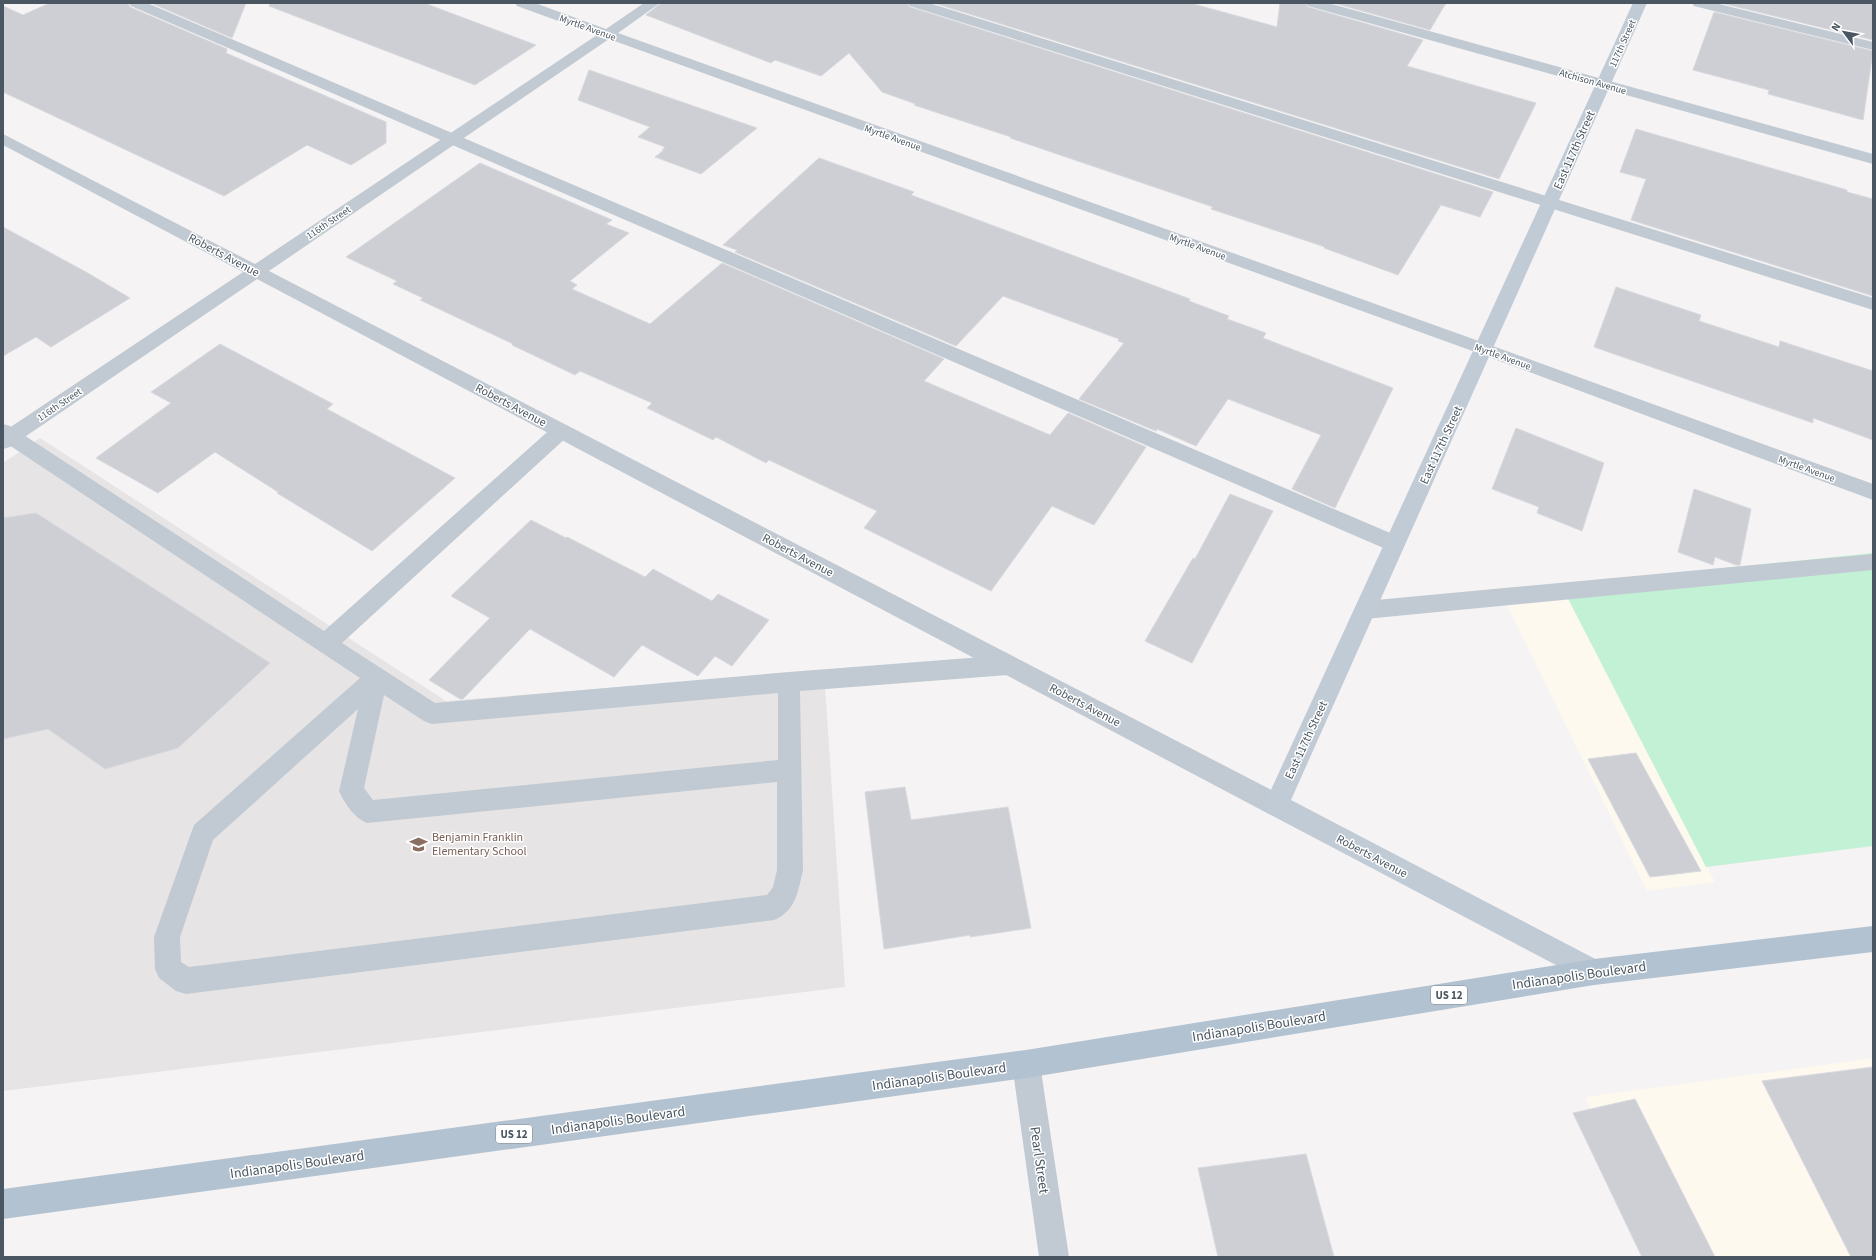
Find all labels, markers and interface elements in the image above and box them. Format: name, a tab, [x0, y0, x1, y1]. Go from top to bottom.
street label: Myrtle Avenue	[557, 11, 618, 45]
north arrow	[1824, 12, 1864, 52]
street label: 117th Street	[1606, 17, 1640, 69]
text: N	[1828, 20, 1844, 34]
street label: Atchison Avenue	[1558, 66, 1628, 98]
street label: East 117th Street	[1549, 108, 1599, 192]
street label: Myrtle Avenue	[862, 121, 923, 155]
street label: 116th Street	[304, 202, 354, 243]
street label: Roberts Avenue	[185, 230, 262, 281]
street label: Myrtle Avenue	[1167, 230, 1228, 264]
street label: Myrtle Avenue	[1472, 340, 1533, 374]
street label: Roberts Avenue	[472, 380, 549, 431]
street label: 116th Street	[35, 384, 85, 425]
street label: East 117th Street	[1416, 403, 1467, 487]
street label: Myrtle Avenue	[1776, 452, 1837, 486]
street label: Roberts Avenue	[759, 530, 836, 581]
street label: Roberts Avenue	[1046, 680, 1123, 731]
street label: East 117th Street	[1281, 698, 1332, 782]
place label: Benjamin Franklin Elementary School	[432, 829, 527, 860]
street label: Roberts Avenue	[1333, 831, 1410, 882]
school or university icon: Benjamin Franklin Elementary School	[409, 834, 429, 854]
street label: Indianapolis Boulevard	[1511, 957, 1647, 995]
road number: US 12	[1431, 986, 1467, 1004]
street label: Indianapolis Boulevard	[1191, 1007, 1327, 1047]
street label: Indianapolis Boulevard	[871, 1058, 1007, 1096]
street label: Indianapolis Boulevard	[550, 1102, 686, 1140]
road number: US 12	[496, 1125, 532, 1143]
street label: Pearl Street	[1024, 1125, 1054, 1195]
street label: Indianapolis Boulevard	[229, 1146, 365, 1184]

